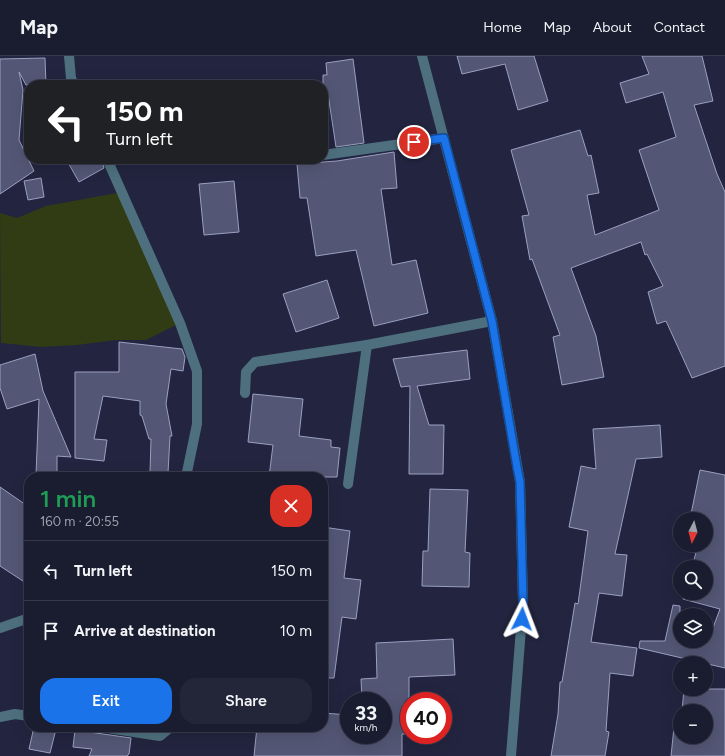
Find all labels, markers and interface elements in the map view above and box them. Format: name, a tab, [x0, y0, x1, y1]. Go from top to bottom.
text: Map	[20, 16, 58, 39]
text: Home	[483, 19, 522, 36]
text: Map	[544, 19, 571, 36]
text: About	[593, 19, 632, 36]
text: Contact	[654, 19, 705, 36]
text: 150 m	[106, 94, 183, 128]
icon: left	[40, 96, 92, 148]
pin	[397, 125, 431, 159]
text: Turn left	[106, 128, 173, 150]
icon: arrive	[403, 131, 425, 153]
text: 1 min	[40, 484, 96, 513]
button: close	[270, 485, 312, 527]
north arrow	[673, 512, 713, 552]
map controls	[673, 512, 713, 744]
text: 160 m · 20:55	[40, 514, 119, 529]
icon: left	[40, 560, 62, 582]
button: search	[673, 560, 713, 600]
text: Turn left	[74, 562, 132, 580]
text: 150 m	[271, 562, 312, 580]
position arrow	[501, 598, 543, 640]
button: layers	[673, 608, 713, 648]
icon: arrive	[40, 620, 62, 642]
text: Arrive at destination	[74, 622, 215, 640]
text: 10 m	[280, 622, 312, 640]
button: +	[673, 656, 713, 696]
button: Exit	[40, 678, 172, 724]
button: Share	[180, 678, 312, 724]
speed limit sign: 40	[400, 692, 452, 744]
text: 33	[355, 701, 377, 725]
button: −	[673, 704, 713, 744]
text: km/h	[355, 721, 377, 734]

